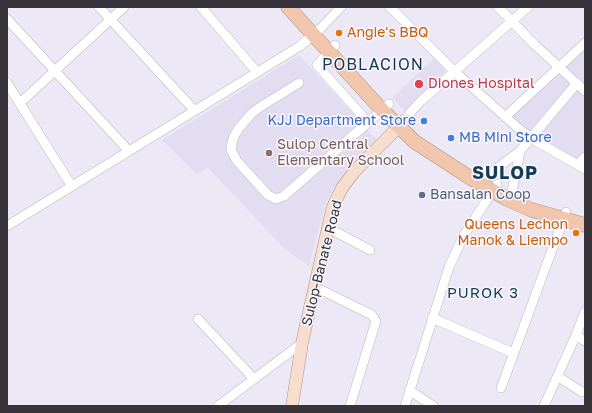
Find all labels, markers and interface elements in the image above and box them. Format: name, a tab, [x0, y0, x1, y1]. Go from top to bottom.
place label: Angie's BBQ	[347, 25, 428, 41]
marker: Angie's BBQ	[334, 28, 344, 38]
district label: POBLACION	[322, 55, 424, 75]
place label: Diones Hospital	[428, 76, 534, 92]
marker: Diones Hospital	[413, 78, 425, 90]
place label: KJJ Department Store	[267, 113, 416, 129]
marker: KJJ Department Store	[419, 116, 429, 126]
place label: MB Mini Store	[459, 130, 552, 146]
marker: MB Mini Store	[446, 133, 456, 143]
place label: Sulop Central Elementary School	[277, 137, 404, 170]
marker: Sulop Central Elementary School	[264, 148, 274, 158]
district label: SULOP	[472, 162, 538, 184]
place label: Bansalan Coop	[430, 187, 531, 203]
marker: Bansalan Coop	[417, 190, 427, 200]
street label: Sulop-Banate Road	[298, 198, 346, 328]
place label: Queens Lechon Manok & Liempo	[457, 217, 568, 250]
marker: Queens Lechon Manok & Liempo	[571, 228, 581, 238]
district label: PUROK 3	[447, 284, 519, 302]

